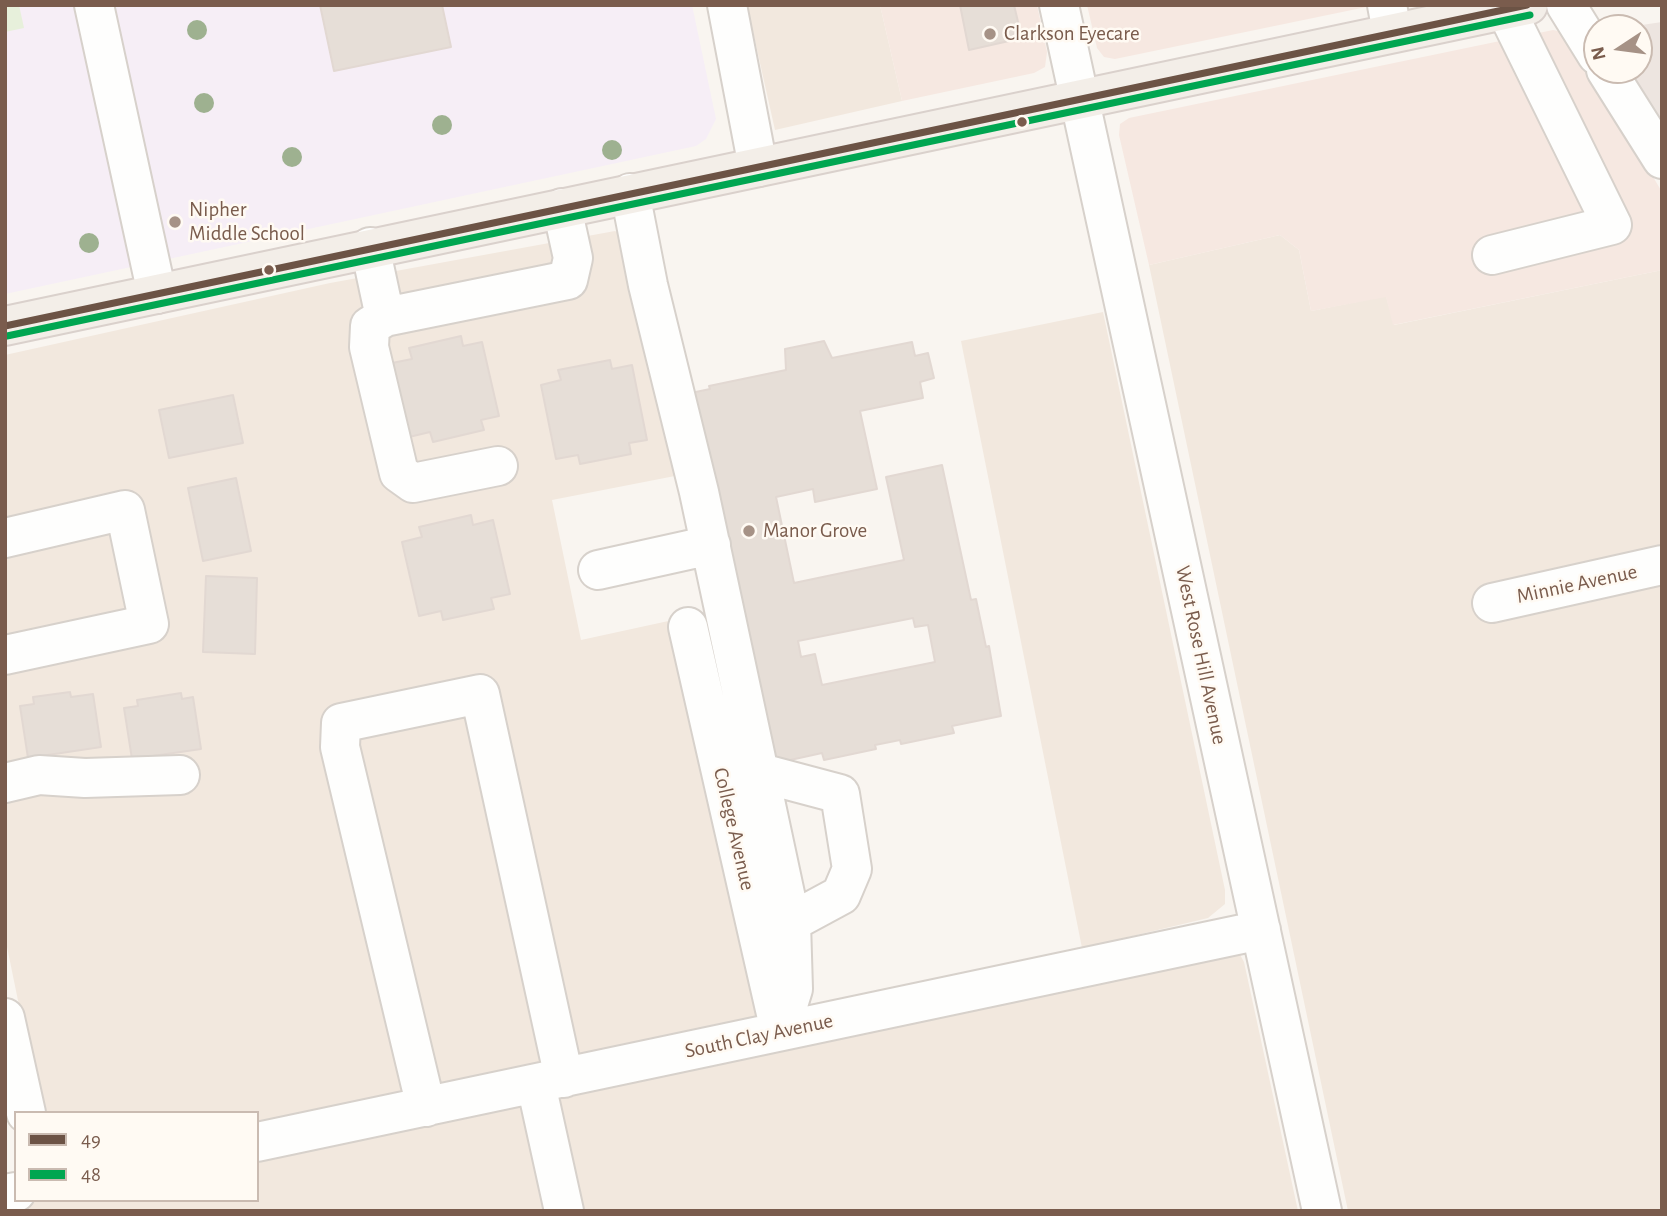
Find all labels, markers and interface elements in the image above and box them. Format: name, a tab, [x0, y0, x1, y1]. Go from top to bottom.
north arrow	[1583, 14, 1653, 84]
place label: Clarkson Eyecare	[1004, 21, 1140, 47]
marker: Clarkson Eyecare	[982, 26, 998, 42]
text: N	[1588, 45, 1610, 62]
unlabelled marker	[1015, 115, 1029, 129]
place label: Nipher Middle School	[189, 197, 305, 247]
marker: Nipher Middle School	[167, 214, 183, 230]
unlabelled marker	[262, 263, 276, 277]
place label: Manor Grove	[763, 518, 867, 544]
marker: Manor Grove	[741, 523, 757, 539]
street label: Minnie Avenue	[1514, 559, 1640, 609]
street label: West Rose Hill Avenue	[1170, 563, 1232, 747]
street label: College Avenue	[708, 765, 760, 893]
street label: South Clay Avenue	[683, 1008, 835, 1064]
legend	[14, 1111, 259, 1202]
text: 49	[81, 1129, 101, 1150]
text: 48	[81, 1164, 101, 1185]

